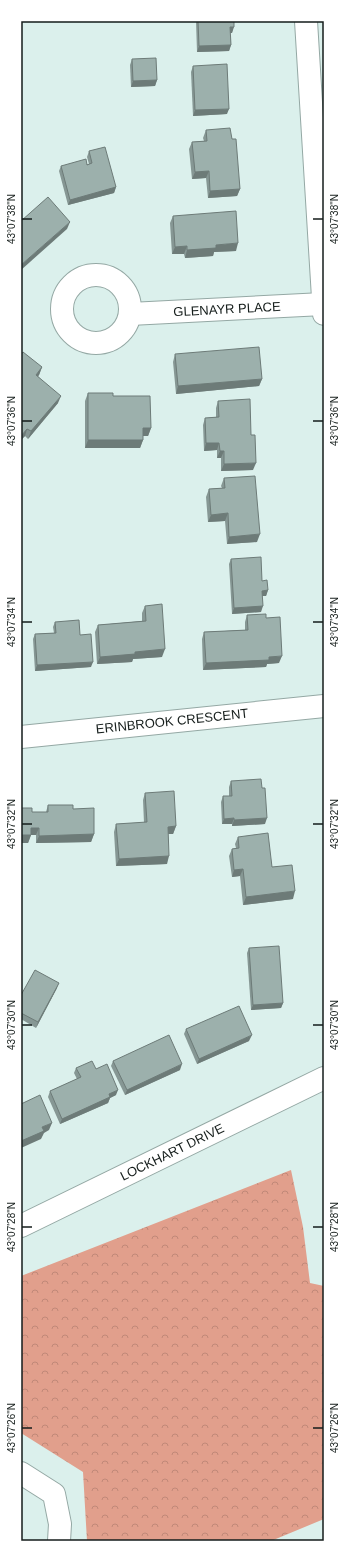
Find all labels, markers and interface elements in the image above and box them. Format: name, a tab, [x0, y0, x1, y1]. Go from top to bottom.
text: 43°07'38"N	[6, 194, 17, 244]
text: 43°07'38"N	[329, 194, 340, 244]
street label: GLENAYR PLACE	[173, 299, 281, 319]
text: 43°07'36"N	[6, 396, 17, 446]
text: 43°07'36"N	[329, 396, 340, 446]
text: 43°07'34"N	[6, 597, 17, 647]
text: 43°07'34"N	[329, 597, 340, 647]
street label: ERINBROOK CRESCENT	[95, 706, 249, 736]
text: 43°07'32"N	[6, 799, 17, 849]
text: 43°07'32"N	[329, 799, 340, 849]
text: 43°07'30"N	[6, 1000, 17, 1050]
text: 43°07'30"N	[329, 1000, 340, 1050]
street label: LOCKHART DRIVE	[118, 1120, 227, 1184]
text: 43°07'28"N	[6, 1202, 17, 1252]
text: 43°07'28"N	[329, 1202, 340, 1252]
text: 43°07'26"N	[6, 1403, 17, 1453]
text: 43°07'26"N	[329, 1403, 340, 1453]

